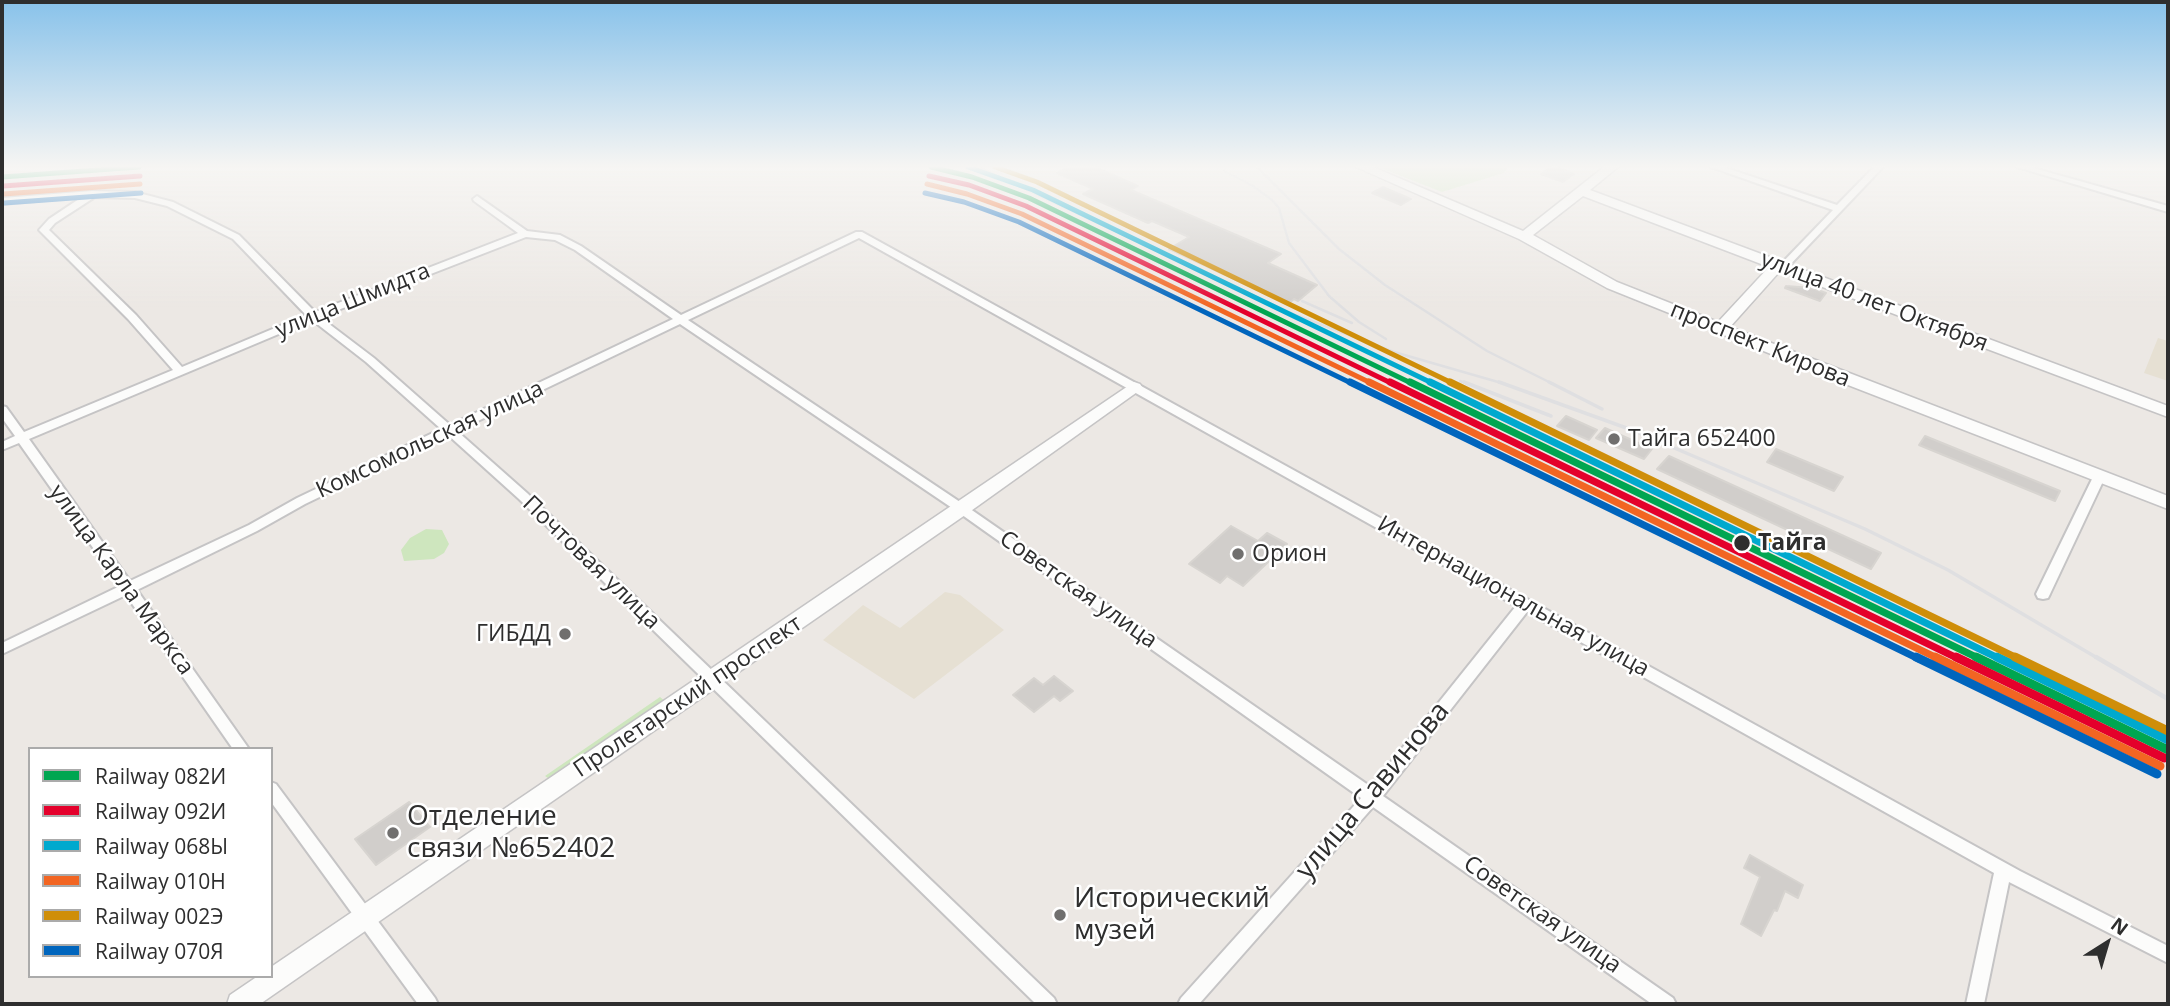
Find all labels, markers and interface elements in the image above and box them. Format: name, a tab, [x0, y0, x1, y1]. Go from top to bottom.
street label: улица 40 лет Октября	[1756, 246, 1992, 358]
street label: улица Шмидта	[272, 257, 434, 345]
street label: проспект Кирова	[1666, 296, 1854, 394]
street label: Комсомольская улица	[312, 375, 548, 505]
place label: Тайга 652400	[1628, 425, 1776, 453]
marker: Тайга 652400	[1606, 431, 1622, 447]
street label: улица Карла Маркса	[43, 479, 199, 681]
street label: Почтовая улица	[517, 490, 665, 636]
street label: Интернациональная улица	[1372, 511, 1654, 683]
street label: Советская улица	[994, 525, 1162, 655]
place label: Тайга	[1758, 529, 1827, 557]
marker: Тайга	[1732, 533, 1752, 553]
place label: Орион	[1252, 540, 1327, 568]
marker: Орион	[1230, 546, 1246, 562]
street label: Пролетарский проспект	[569, 610, 807, 784]
place label: ГИБДД	[476, 620, 551, 648]
marker: ГИБДД	[557, 626, 573, 642]
street label: улица Савинова	[1289, 695, 1457, 887]
legend	[28, 747, 273, 978]
text: Railway 082И	[95, 762, 226, 790]
text: Railway 092И	[95, 797, 226, 825]
place label: Отделение связи №652402	[407, 800, 615, 866]
marker: Отделение связи №652402	[385, 825, 401, 841]
text: Railway 068Ы	[95, 832, 228, 860]
street label: Советская улица	[1458, 850, 1626, 980]
text: Railway 010Н	[95, 867, 226, 895]
place label: Исторический музей	[1074, 882, 1270, 948]
text: Railway 002Э	[95, 902, 223, 930]
marker: Исторический музей	[1052, 907, 1068, 923]
north arrow	[2072, 908, 2142, 978]
text: N	[2106, 911, 2134, 941]
text: Railway 070Я	[95, 937, 223, 965]

